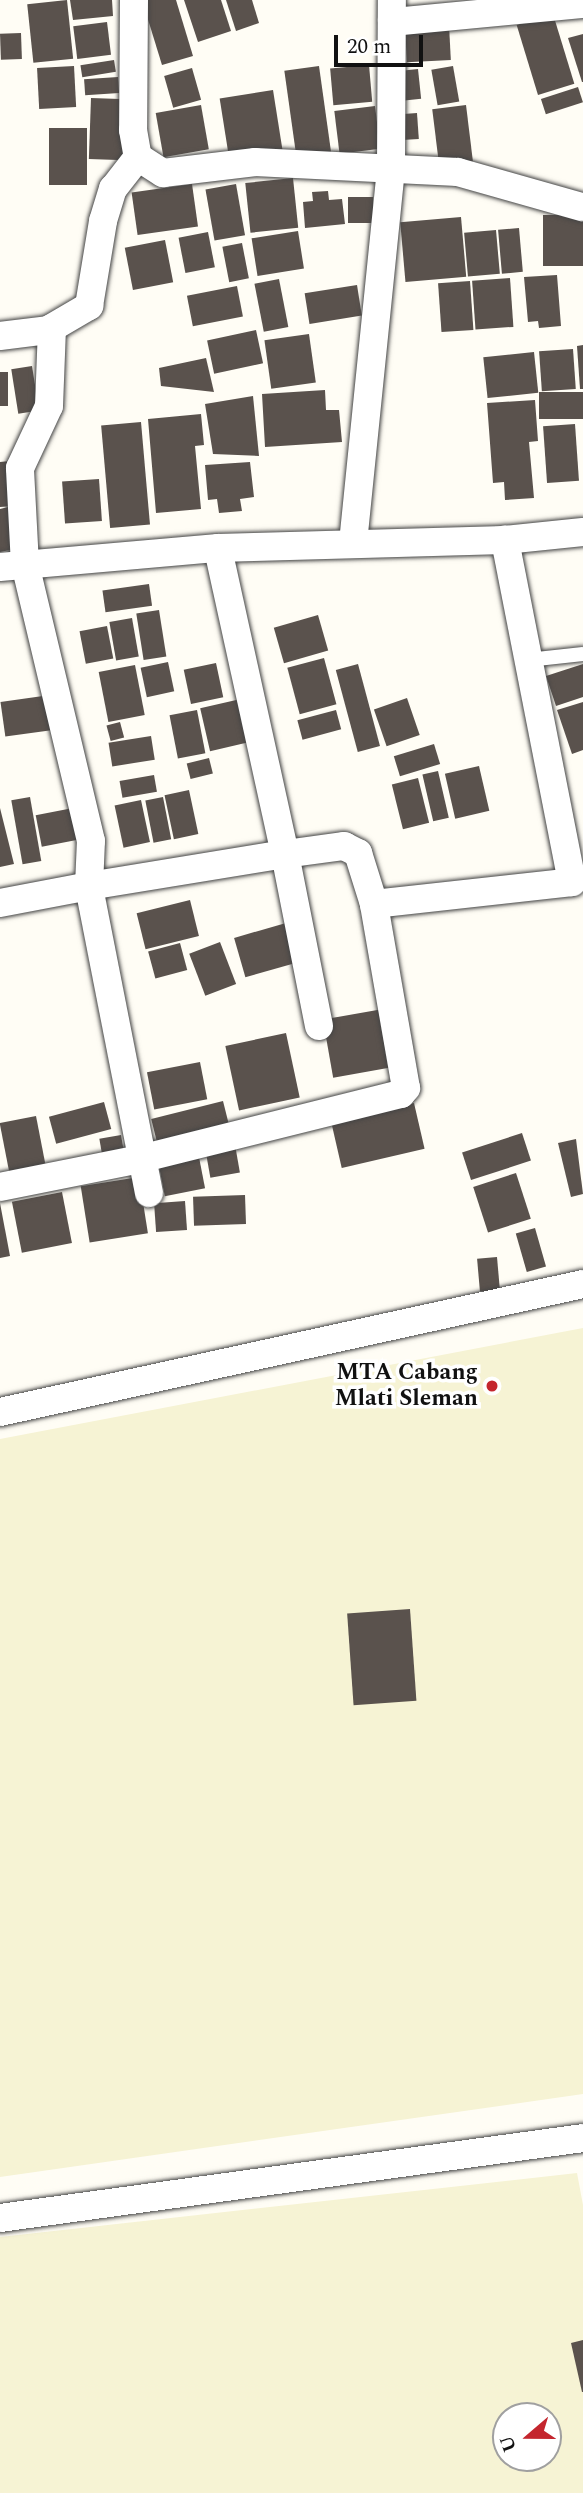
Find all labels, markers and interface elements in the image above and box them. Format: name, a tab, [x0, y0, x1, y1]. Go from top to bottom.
scale bar	[338, 21, 427, 65]
text: 20 m	[347, 31, 391, 63]
place label: MTA Cabang Mlati Sleman	[335, 1359, 478, 1413]
marker: MTA Cabang Mlati Sleman	[484, 1378, 500, 1394]
north arrow	[492, 2402, 562, 2472]
text: U	[492, 2431, 525, 2456]

